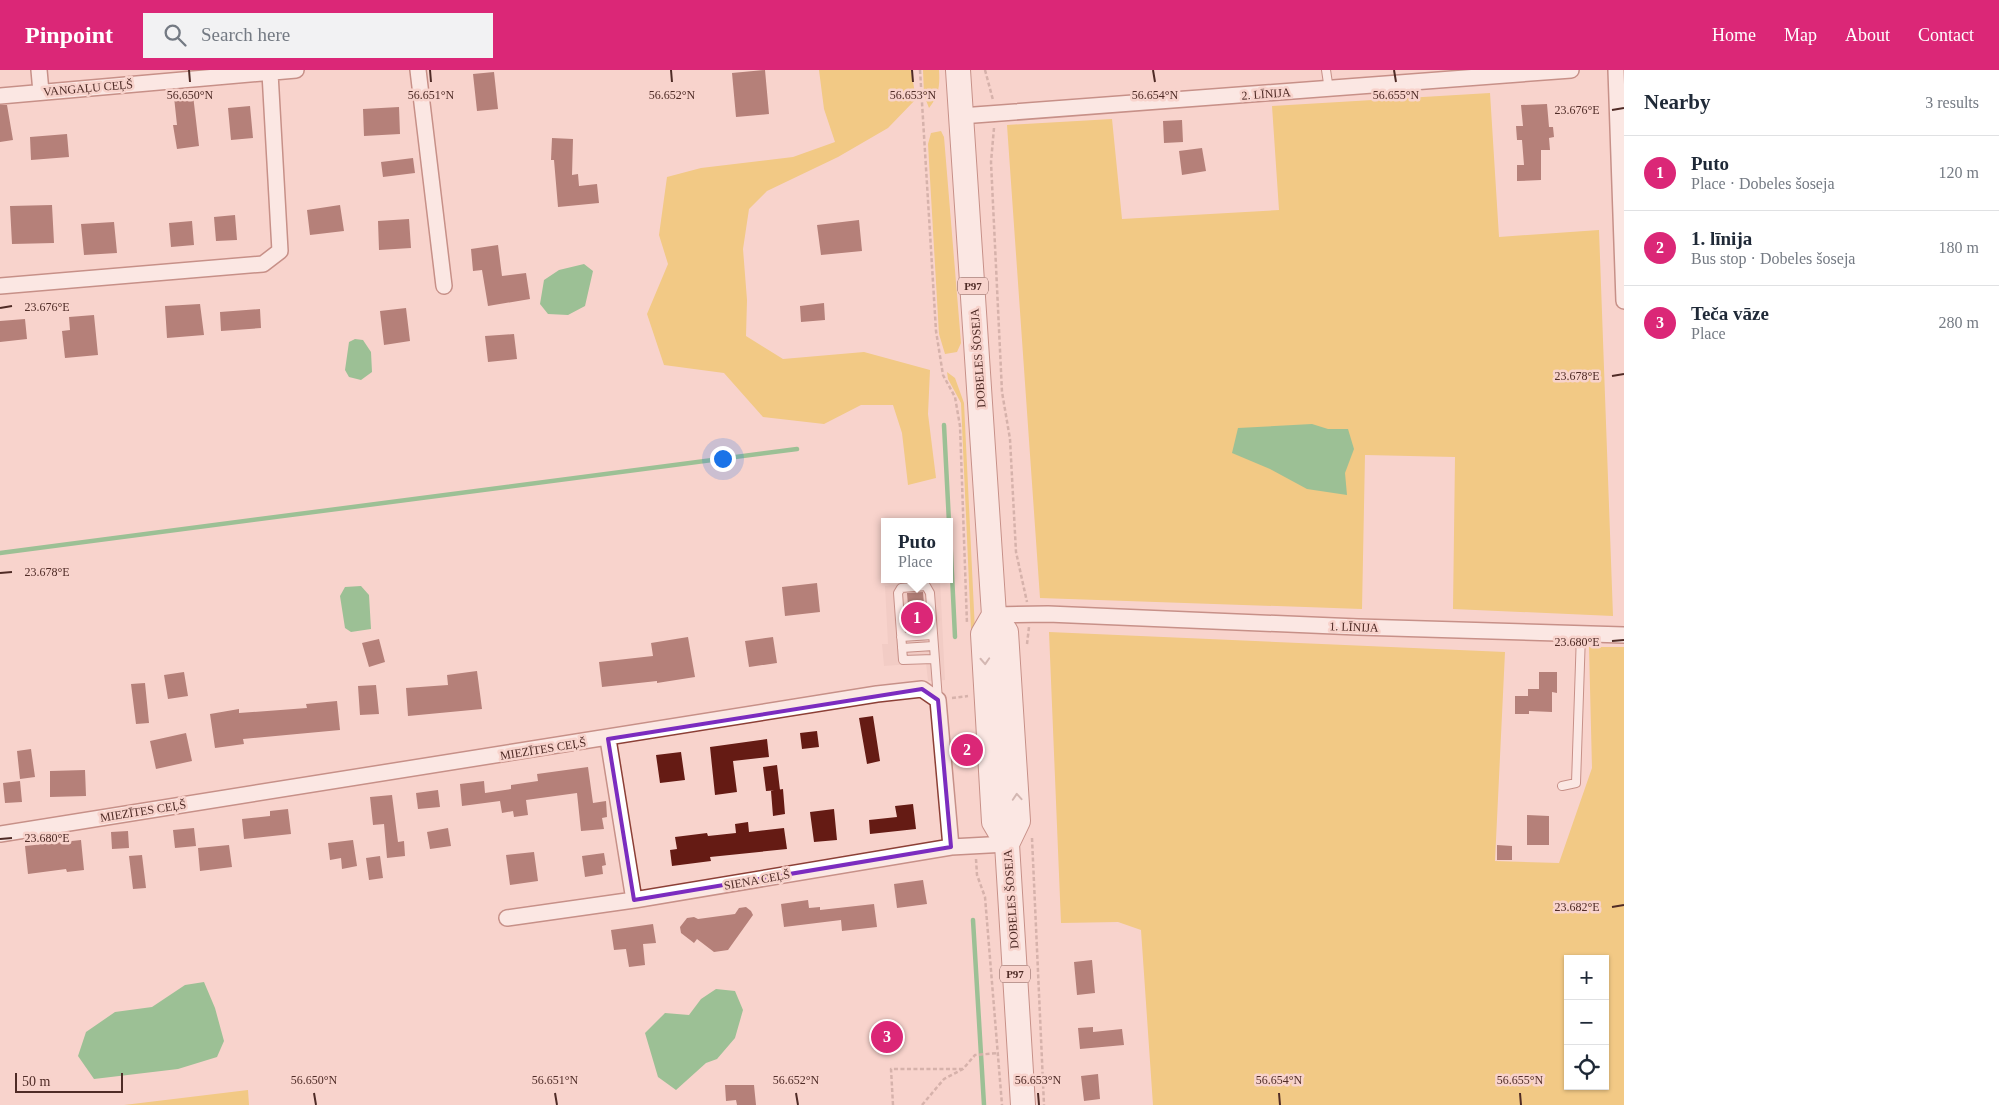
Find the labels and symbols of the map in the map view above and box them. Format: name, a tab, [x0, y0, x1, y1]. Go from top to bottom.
street label: VANGAĻU CEĻŠ	[42, 77, 134, 99]
street label: 2. LĪNIJA	[1241, 85, 1291, 103]
text: 56.650°N	[167, 88, 214, 102]
text: 56.651°N	[408, 88, 455, 102]
text: 56.652°N	[649, 88, 696, 102]
text: 56.653°N	[890, 88, 937, 102]
text: 56.654°N	[1132, 88, 1179, 102]
text: 56.655°N	[1373, 88, 1420, 102]
text: 23.676°E	[1554, 103, 1600, 117]
road number: P97	[958, 278, 988, 295]
text: 23.676°E	[24, 300, 70, 314]
street label: DOBELES ŠOSEJA	[968, 307, 988, 408]
text: 23.678°E	[1554, 369, 1600, 383]
your location	[710, 446, 736, 472]
text: 23.678°E	[24, 565, 70, 579]
pin: 1	[901, 599, 933, 637]
street label: 1. LĪNIJA	[1329, 619, 1379, 635]
text: 23.680°E	[1554, 635, 1600, 649]
one-way arrow	[979, 657, 990, 665]
pin: 2	[951, 731, 983, 769]
street label: MIEZĪTES CEĻŠ	[499, 735, 587, 763]
one-way arrow	[1011, 793, 1022, 801]
street label: MIEZĪTES CEĻŠ	[99, 797, 187, 825]
text: 23.680°E	[24, 831, 70, 845]
street label: DOBELES ŠOSEJA	[1001, 848, 1021, 949]
street label: SIENA CEĻŠ	[723, 867, 791, 893]
text: 23.682°E	[1554, 900, 1600, 914]
road number: P97	[1000, 966, 1030, 982]
pin: 3	[871, 1018, 903, 1056]
scale bar	[15, 1070, 122, 1093]
text: 56.650°N	[291, 1073, 338, 1087]
text: 56.651°N	[532, 1073, 579, 1087]
text: 56.652°N	[773, 1073, 820, 1087]
text: 56.653°N	[1015, 1073, 1062, 1087]
text: 56.654°N	[1256, 1073, 1303, 1087]
text: 56.655°N	[1497, 1073, 1544, 1087]

